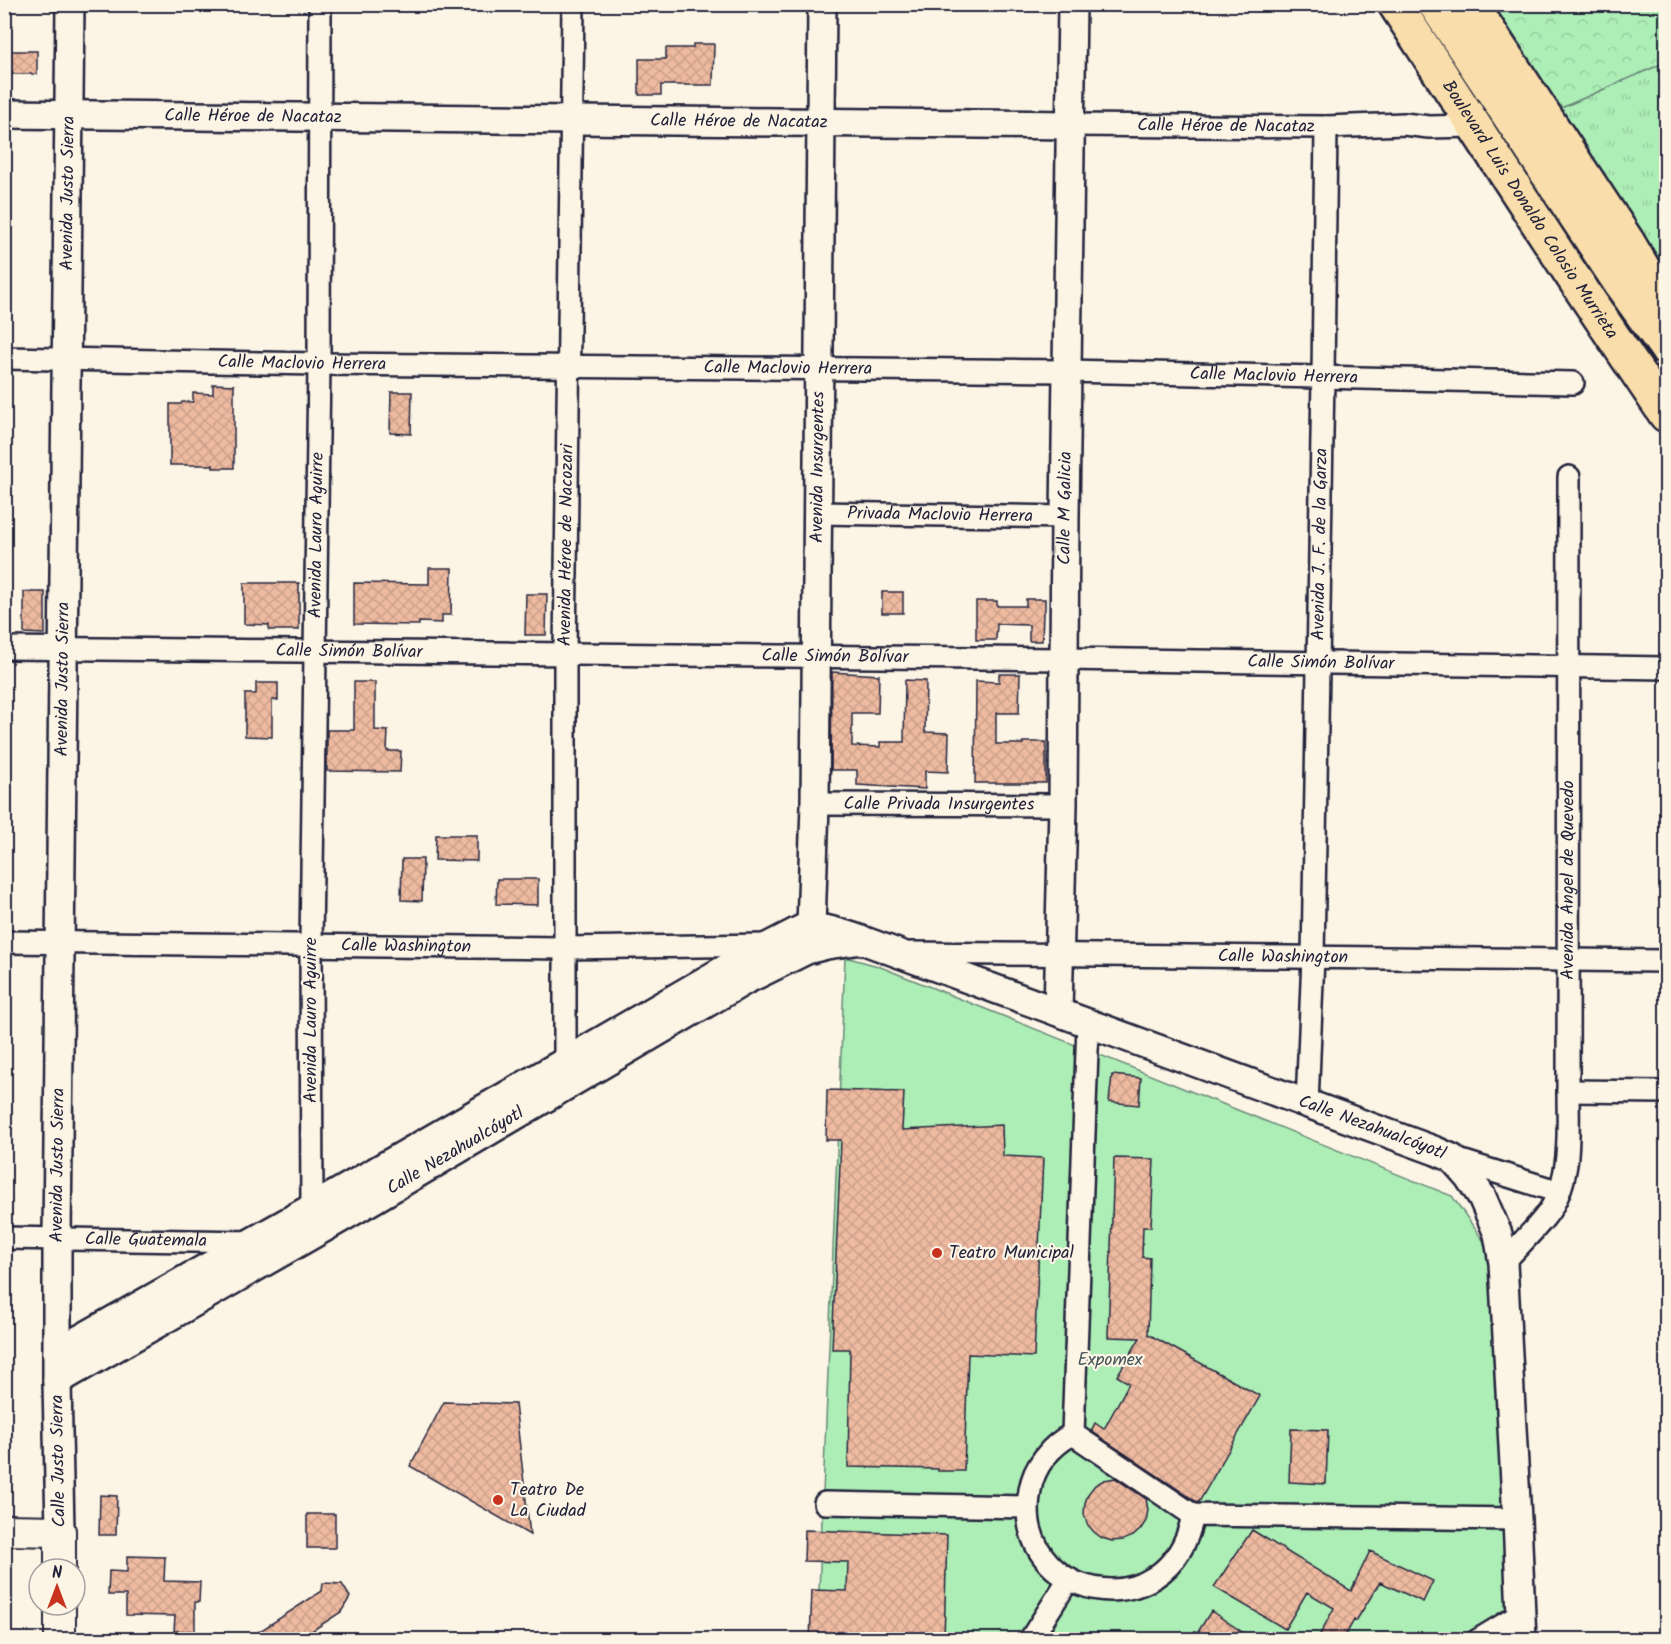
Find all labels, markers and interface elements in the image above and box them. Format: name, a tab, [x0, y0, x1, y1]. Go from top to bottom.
street label: Boulevard Luis Donaldo Colosio Murrieta	[1434, 74, 1626, 345]
street label: Calle Héroe de Nacataz	[164, 101, 342, 132]
street label: Calle Héroe de Nacataz	[650, 106, 828, 137]
street label: Calle Héroe de Nacataz	[1137, 111, 1315, 141]
street label: Avenida Justo Sierra	[53, 116, 83, 271]
street label: Calle Maclovio Herrera	[217, 348, 386, 379]
street label: Calle Maclovio Herrera	[703, 353, 872, 384]
street label: Calle Maclovio Herrera	[1189, 359, 1358, 392]
street label: Avenida Insurgentes	[803, 391, 833, 543]
street label: Avenida Héroe de Nacozari	[551, 443, 582, 646]
street label: Avenida J. F. de la Garza	[1304, 448, 1336, 641]
street label: Calle M Galicia	[1050, 451, 1080, 565]
street label: Avenida Lauro Aguirre	[301, 452, 332, 618]
street label: Privada Maclovio Herrera	[847, 499, 1033, 531]
street label: Avenida Justo Sierra	[48, 602, 78, 757]
street label: Calle Simón Bolívar	[275, 636, 424, 667]
street label: Calle Simón Bolívar	[761, 641, 910, 672]
street label: Calle Simón Bolívar	[1247, 647, 1396, 678]
street label: Avenida Ángel de Quevedo	[1554, 780, 1583, 980]
street label: Calle Privada Insurgentes	[844, 790, 1035, 819]
street label: Calle Washington	[341, 931, 471, 962]
street label: Avenida Lauro Aguirre	[297, 937, 326, 1103]
street label: Calle Washington	[1218, 942, 1348, 972]
street label: Calle Nezahualcóyotl	[1294, 1087, 1451, 1168]
street label: Avenida Justo Sierra	[42, 1088, 73, 1243]
street label: Calle Nezahualcóyotl	[381, 1099, 530, 1203]
street label: Calle Guatemala	[85, 1225, 207, 1256]
place label: Teatro Municipal	[949, 1239, 1075, 1268]
marker: Teatro Municipal	[930, 1246, 944, 1260]
park label: Expomex	[1077, 1346, 1143, 1375]
street label: Calle Justo Sierra	[43, 1394, 75, 1528]
place label: Teatro De La Ciudad	[510, 1476, 587, 1526]
marker: Teatro De La Ciudad	[491, 1493, 505, 1507]
north arrow	[27, 1557, 87, 1617]
text: N	[52, 1561, 62, 1586]

